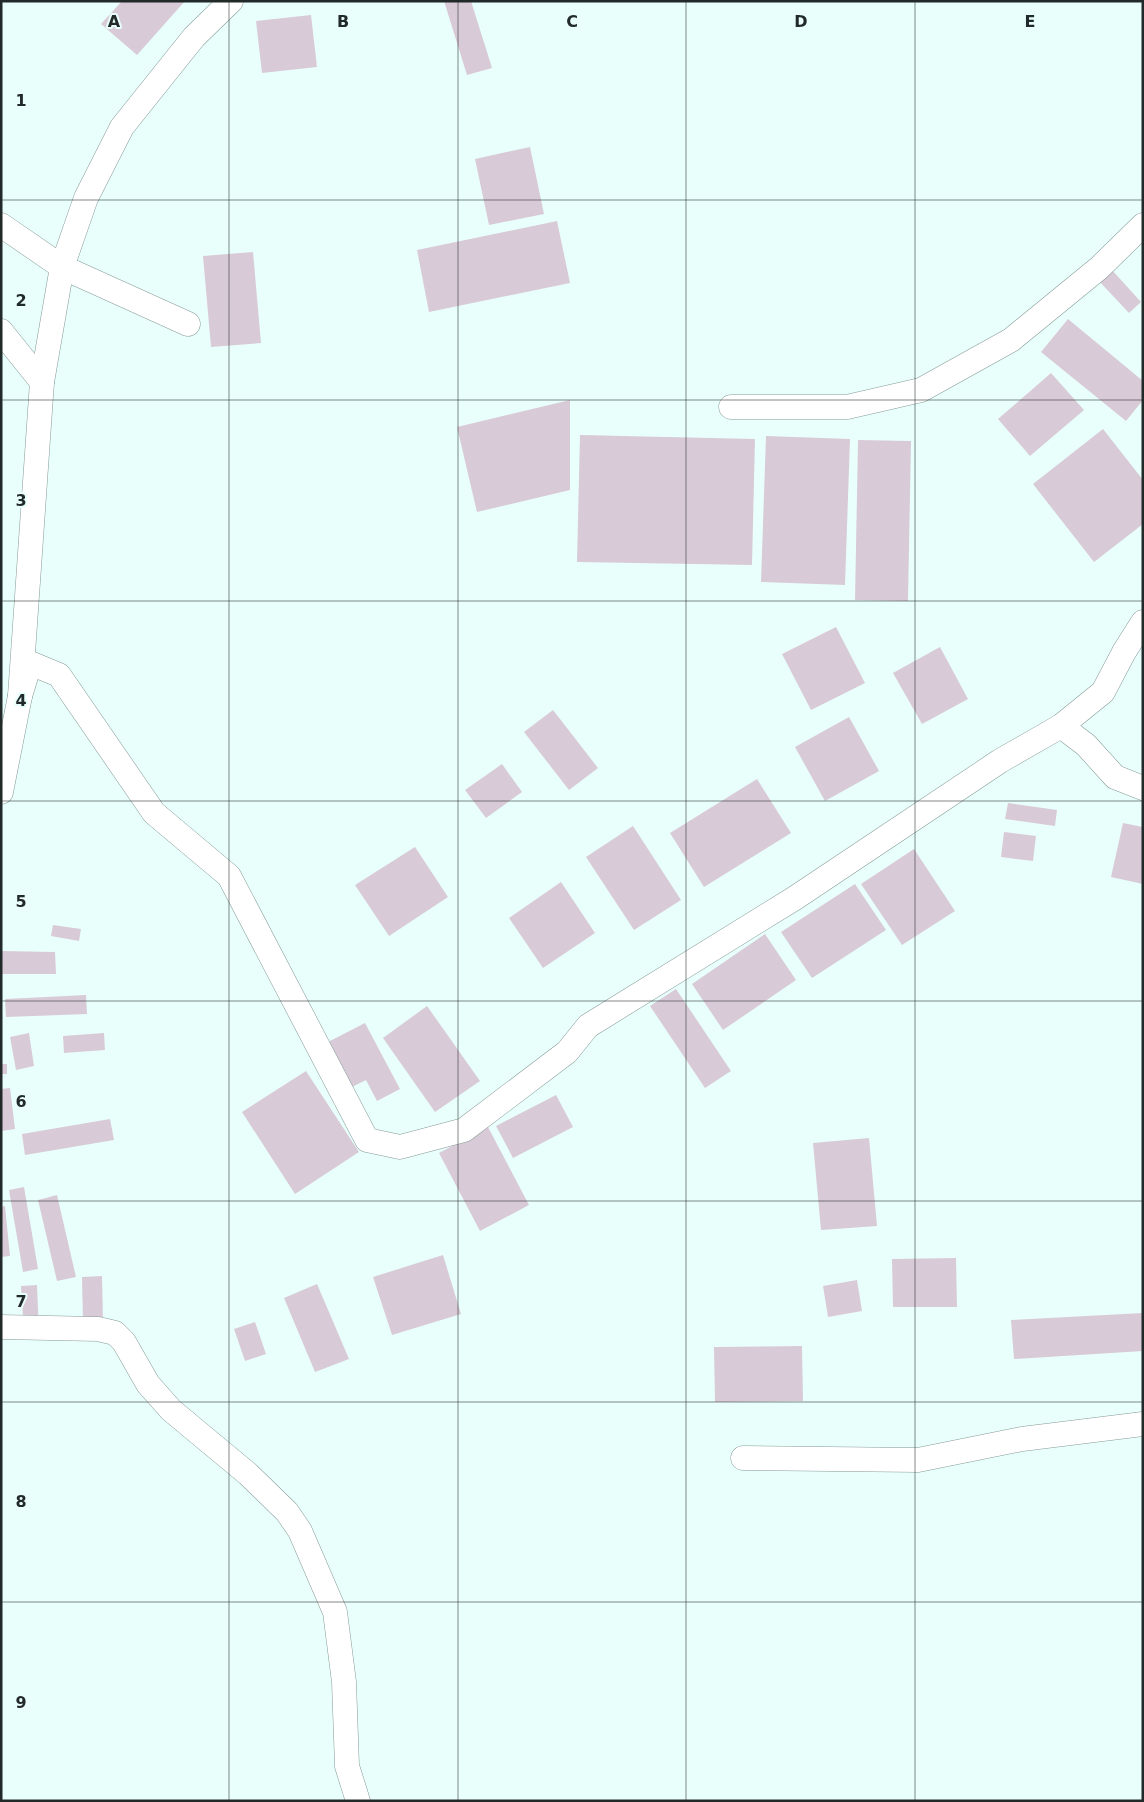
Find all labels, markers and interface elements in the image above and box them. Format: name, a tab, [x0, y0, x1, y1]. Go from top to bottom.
text: A	[108, 12, 121, 31]
text: B	[337, 12, 349, 31]
text: C	[566, 12, 578, 31]
text: D	[794, 12, 808, 31]
text: E	[1025, 12, 1035, 31]
text: 1	[15, 91, 27, 110]
text: 2	[15, 291, 27, 310]
text: 3	[15, 491, 27, 510]
text: 4	[15, 691, 27, 710]
text: 5	[15, 892, 27, 911]
text: 6	[15, 1092, 27, 1111]
text: 7	[15, 1292, 27, 1311]
text: 8	[15, 1492, 27, 1511]
text: 9	[15, 1693, 27, 1712]

